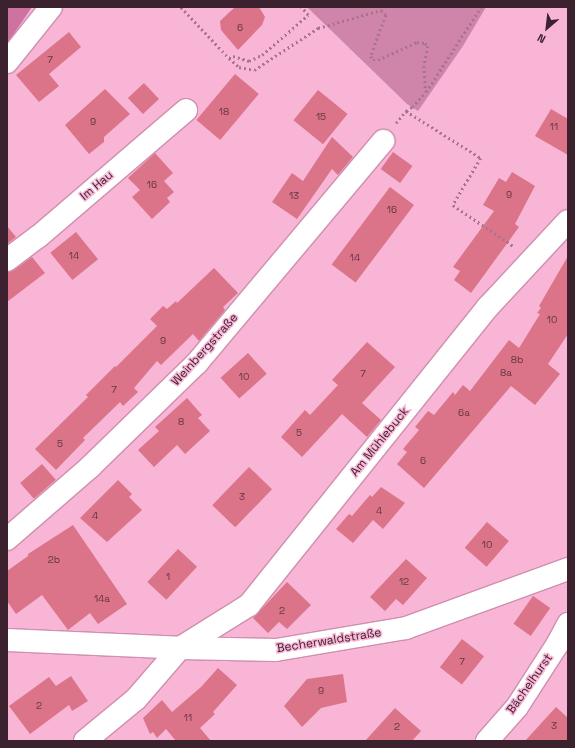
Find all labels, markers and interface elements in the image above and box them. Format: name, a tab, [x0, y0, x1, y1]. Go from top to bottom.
north arrow	[527, 8, 567, 48]
house number: 6	[237, 22, 243, 34]
text: N	[535, 31, 548, 47]
house number: 7	[47, 54, 53, 66]
house number: 18	[219, 106, 229, 118]
house number: 15	[316, 111, 326, 123]
house number: 9	[90, 116, 96, 128]
house number: 11	[550, 121, 558, 133]
street label: Im Hau	[78, 168, 116, 204]
house number: 16	[147, 179, 157, 191]
house number: 9	[506, 189, 512, 201]
house number: 13	[289, 190, 299, 202]
house number: 16	[387, 204, 397, 216]
house number: 14	[69, 250, 79, 262]
house number: 14	[350, 252, 360, 264]
street label: Weinbergstraße	[169, 311, 241, 389]
house number: 10	[547, 314, 557, 326]
house number: 9	[160, 335, 166, 347]
house number: 8b	[511, 354, 523, 366]
house number: 8a	[500, 367, 512, 379]
house number: 7	[360, 368, 366, 380]
house number: 10	[239, 371, 249, 383]
house number: 7	[111, 384, 117, 396]
street label: Am Mühlebuck	[348, 405, 412, 479]
house number: 6a	[458, 407, 470, 419]
house number: 8	[178, 416, 184, 428]
house number: 5	[296, 427, 302, 439]
house number: 5	[57, 438, 63, 450]
house number: 6	[420, 455, 426, 467]
house number: 3	[239, 491, 245, 503]
house number: 4	[376, 505, 382, 517]
house number: 4	[92, 510, 98, 522]
house number: 10	[482, 539, 492, 551]
house number: 2b	[48, 554, 60, 566]
house number: 1	[166, 571, 170, 583]
house number: 12	[399, 576, 409, 588]
house number: 14a	[94, 593, 110, 605]
house number: 2	[279, 605, 285, 617]
street label: Becherwaldstraße	[276, 626, 382, 656]
street label: Bächelhurst	[504, 651, 556, 717]
house number: 7	[459, 656, 465, 668]
house number: 9	[318, 685, 324, 697]
house number: 2	[36, 700, 42, 712]
house number: 11	[184, 712, 192, 724]
house number: 3	[551, 720, 557, 732]
house number: 2	[394, 721, 400, 733]

